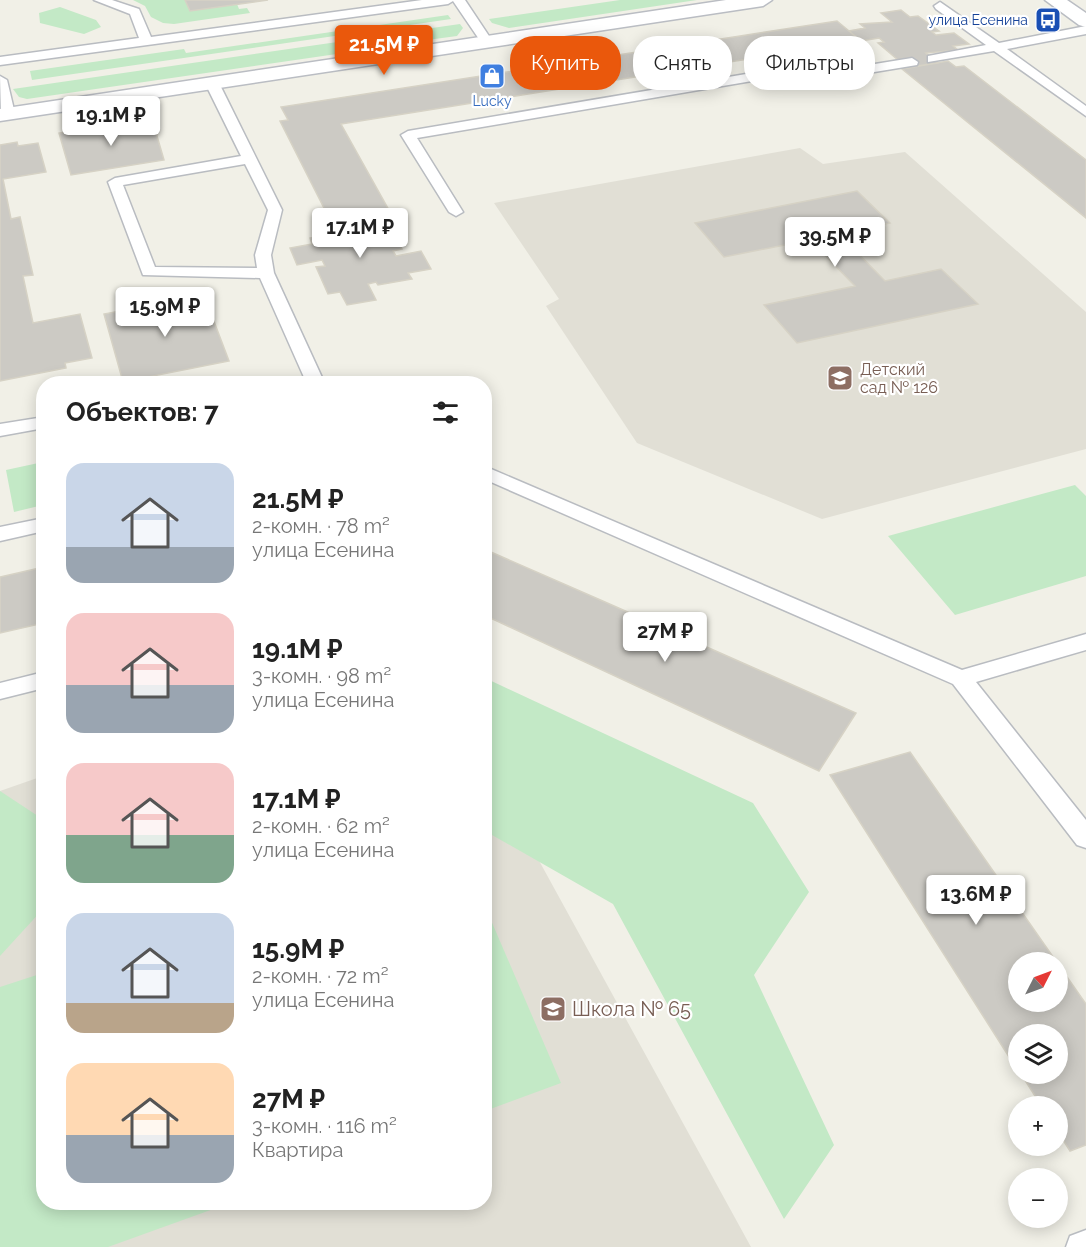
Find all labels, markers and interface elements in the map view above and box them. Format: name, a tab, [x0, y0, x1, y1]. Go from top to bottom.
bus stop icon: улица Есенина	[1033, 5, 1063, 35]
place label: улица Есенина	[928, 12, 1028, 28]
pin: 21.5M ₽	[329, 25, 439, 76]
text: 21.5M ₽	[349, 32, 419, 56]
chip: Купить	[510, 36, 621, 90]
chip: Снять	[633, 36, 732, 90]
chip: Фильтры	[744, 36, 875, 90]
shop icon: Lucky	[477, 61, 507, 91]
place label: Lucky	[472, 93, 512, 109]
pin: 19.1M ₽	[56, 96, 166, 147]
text: 19.1M ₽	[76, 103, 146, 127]
pin: 17.1M ₽	[305, 208, 415, 259]
text: 17.1M ₽	[326, 215, 394, 239]
pin: 39.5M ₽	[780, 217, 890, 268]
text: 39.5M ₽	[799, 224, 871, 248]
pin: 15.9M ₽	[110, 287, 220, 338]
text: 15.9M ₽	[130, 294, 200, 318]
place label: Детский сад № 126	[860, 360, 938, 397]
school or university icon: Детский сад № 126	[825, 363, 855, 393]
icon: filters	[429, 396, 462, 429]
text: Объектов: 7	[66, 397, 219, 427]
text: 21.5M ₽	[252, 484, 344, 514]
icon: home	[114, 487, 186, 559]
text: 2-комн. · 78 m²	[252, 514, 390, 538]
text: улица Есенина	[252, 538, 394, 562]
pin: 27M ₽	[623, 612, 707, 663]
text: 27M ₽	[637, 619, 693, 643]
text: 19.1M ₽	[252, 634, 343, 664]
icon: home	[114, 637, 186, 709]
text: 3-комн. · 98 m²	[252, 664, 391, 688]
text: улица Есенина	[252, 688, 394, 712]
text: 17.1M ₽	[252, 784, 341, 814]
icon: home	[114, 787, 186, 859]
text: 2-комн. · 62 m²	[252, 814, 390, 838]
text: улица Есенина	[252, 838, 394, 862]
pin: 13.6M ₽	[921, 875, 1031, 926]
text: 13.6M ₽	[940, 882, 1012, 906]
text: 15.9M ₽	[252, 934, 344, 964]
icon: home	[114, 937, 186, 1009]
north arrow	[1008, 952, 1068, 1012]
map controls	[1008, 952, 1068, 1228]
text: 2-комн. · 72 m²	[252, 964, 388, 988]
text: улица Есенина	[252, 988, 394, 1012]
school or university icon: Школа № 65	[538, 994, 568, 1024]
place label: Школа № 65	[572, 997, 691, 1021]
button: layers	[1008, 1024, 1068, 1084]
text: 27M ₽	[252, 1084, 325, 1114]
icon: home	[114, 1087, 186, 1159]
button: +	[1008, 1096, 1068, 1156]
text: 3-комн. · 116 m²	[252, 1114, 397, 1138]
text: Квартира	[252, 1138, 343, 1162]
button: −	[1008, 1168, 1068, 1228]

